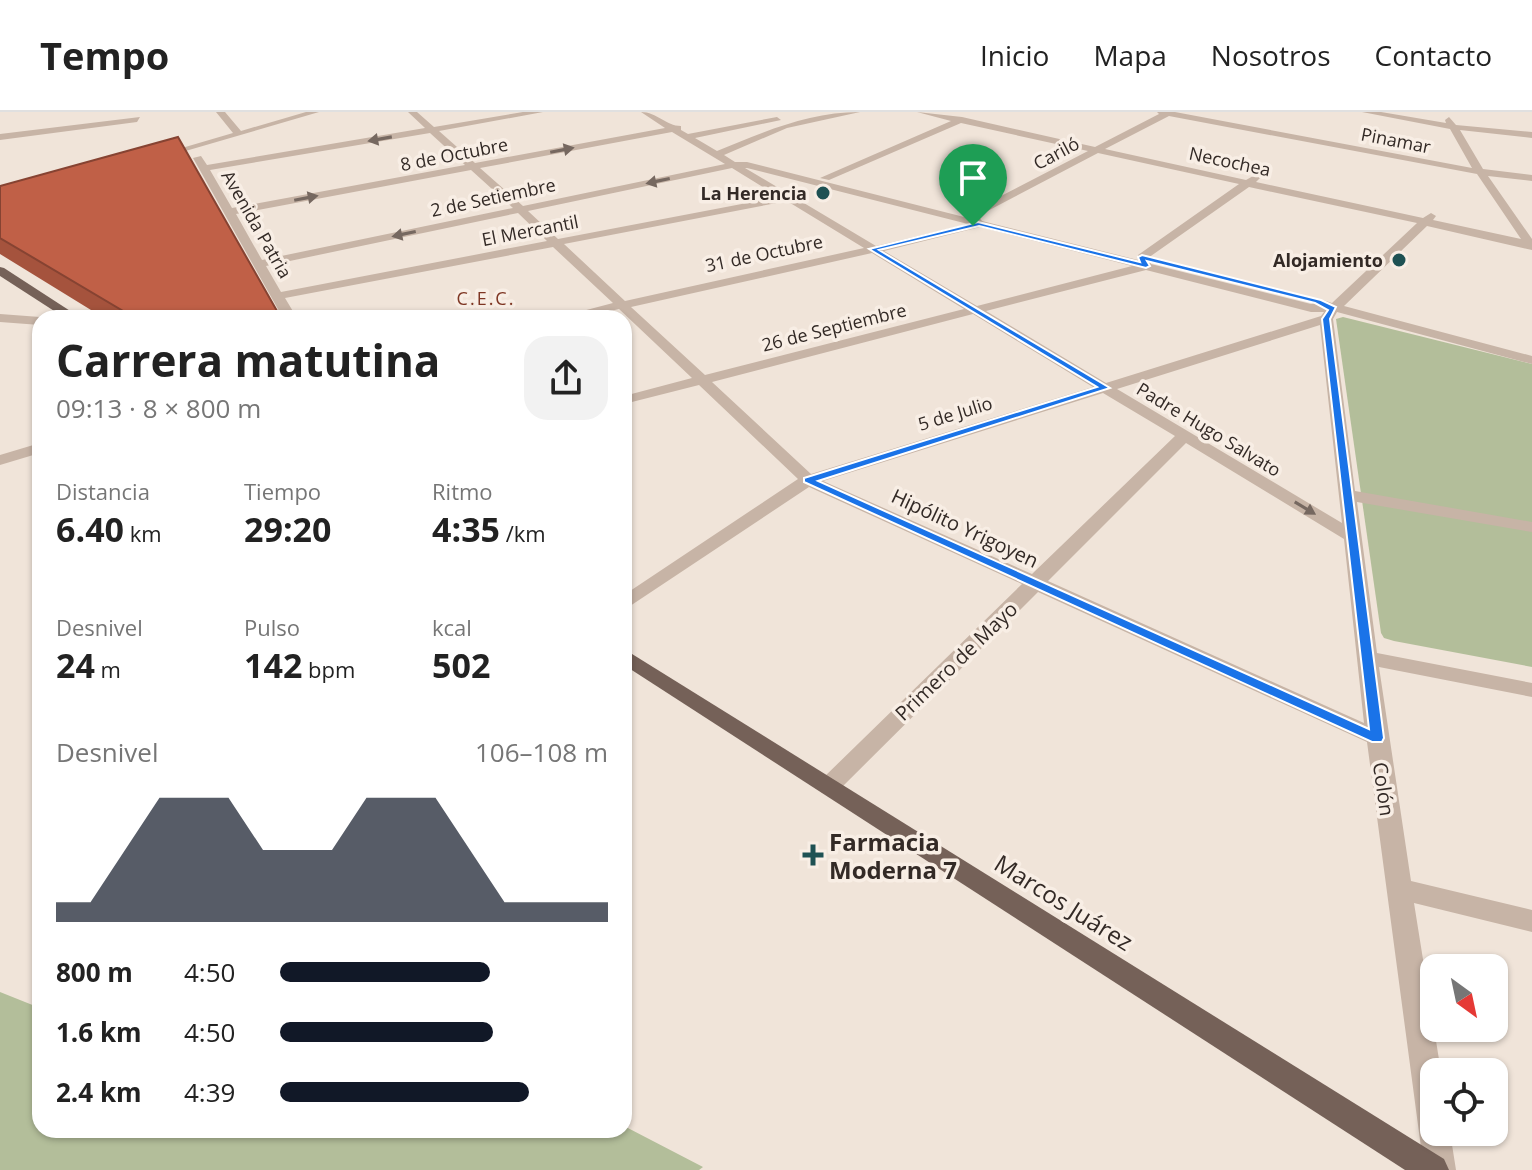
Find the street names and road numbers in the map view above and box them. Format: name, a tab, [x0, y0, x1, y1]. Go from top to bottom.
street label: Pinamar	[1359, 122, 1433, 159]
street label: Cariló	[1029, 131, 1083, 175]
street label: 8 de Octubre	[398, 132, 510, 176]
street label: Necochea	[1187, 141, 1273, 181]
street label: Avenida Patria	[216, 166, 298, 282]
street label: 2 de Setiembre	[428, 172, 558, 222]
street label: El Mercantil	[480, 209, 580, 251]
street label: 31 de Octubre	[703, 229, 825, 277]
street label: 26 de Septiembre	[759, 297, 909, 357]
street label: Padre Hugo Salvato	[1132, 376, 1286, 482]
street label: 5 de Julio	[915, 390, 995, 436]
street label: Hipólito Yrigoyen	[887, 482, 1043, 574]
street label: Primero de Mayo	[889, 596, 1023, 726]
street label: Colón	[1367, 760, 1401, 818]
street label: Marcos Juárez	[989, 846, 1139, 958]

